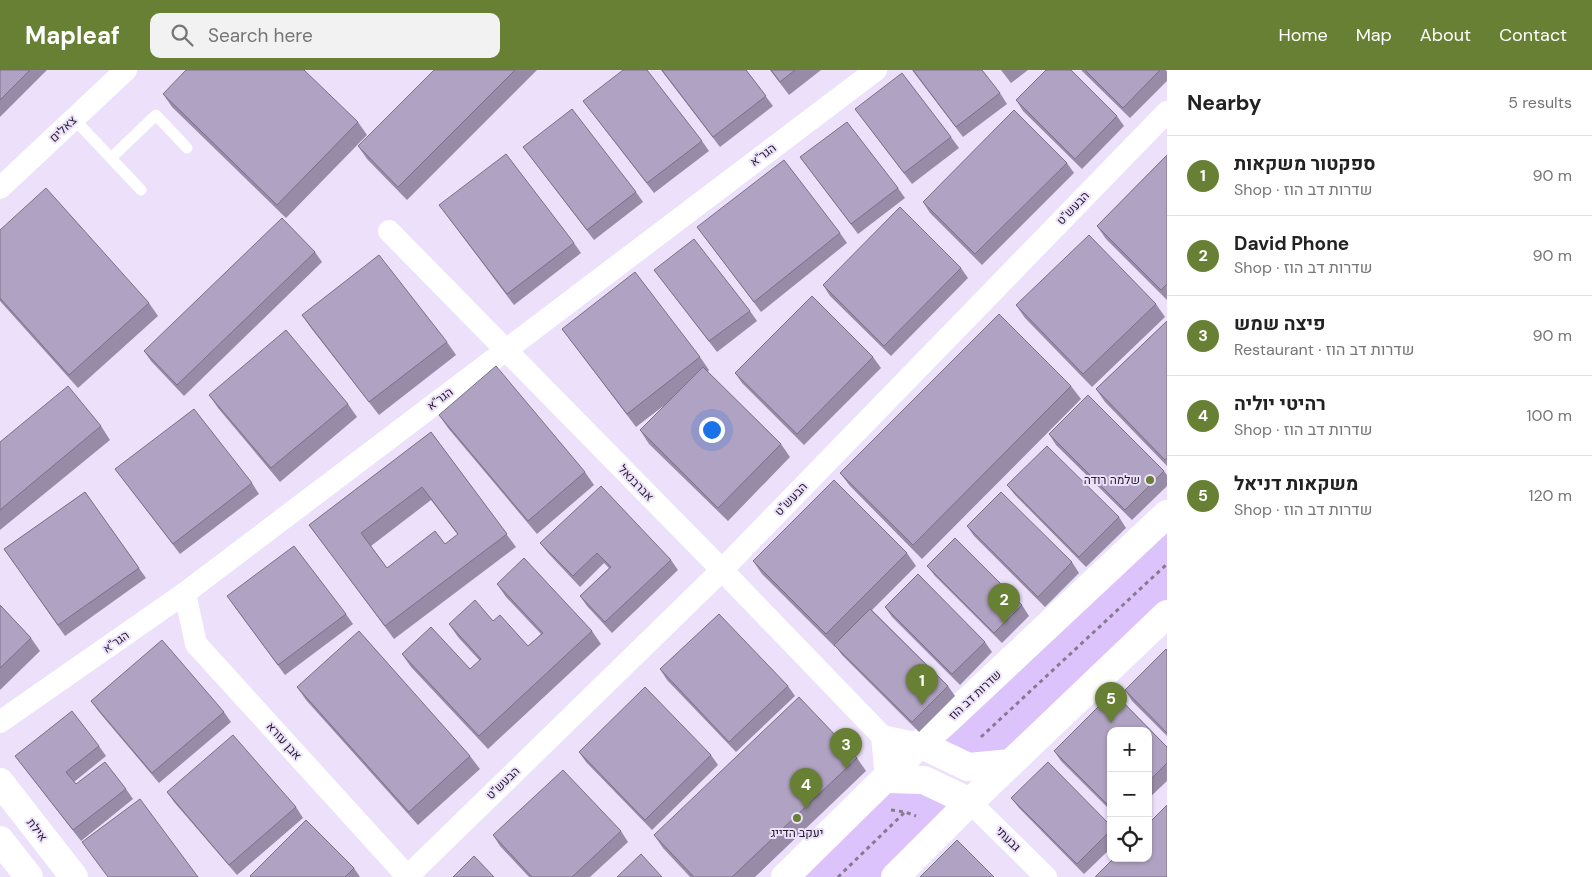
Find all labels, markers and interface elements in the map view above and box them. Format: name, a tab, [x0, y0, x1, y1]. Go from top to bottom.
search box	[150, 13, 500, 58]
text: Mapleaf	[25, 20, 120, 51]
icon: search	[168, 21, 196, 49]
text: Search here	[208, 23, 313, 48]
text: Home	[1278, 23, 1328, 47]
text: Map	[1356, 23, 1392, 47]
text: About	[1420, 23, 1471, 47]
text: Contact	[1499, 23, 1567, 47]
text: Nearby	[1187, 89, 1261, 117]
text: 5 results	[1508, 92, 1572, 113]
street label: צאלים	[46, 112, 80, 146]
street label: הגר"א	[747, 140, 779, 170]
text: ספקטור משקאות	[1234, 151, 1376, 176]
text: 1	[1200, 165, 1206, 186]
text: 90 m	[1532, 165, 1572, 186]
text: Shop · שדרות דב הוז	[1234, 179, 1372, 200]
street label: הבעש"ט	[1053, 188, 1093, 228]
text: David Phone	[1234, 231, 1349, 256]
text: 2	[1198, 245, 1208, 266]
text: 90 m	[1532, 245, 1572, 266]
text: Shop · שדרות דב הוז	[1234, 257, 1372, 278]
text: פיצה שמש	[1234, 311, 1326, 336]
text: 3	[1198, 325, 1208, 346]
text: 90 m	[1532, 325, 1572, 346]
text: Restaurant · שדרות דב הוז	[1234, 339, 1414, 360]
street label: הגר"א	[424, 384, 456, 414]
text: רהיטי יוליה	[1234, 391, 1326, 416]
text: 4	[1198, 405, 1208, 426]
text: 100 m	[1527, 405, 1572, 426]
your location	[699, 417, 725, 443]
text: Shop · שדרות דב הוז	[1234, 419, 1372, 440]
street label: אברבנאל	[615, 461, 657, 505]
text: משקאות דניאל	[1234, 471, 1358, 496]
place label: שלמה רודה	[1084, 472, 1140, 488]
marker: שלמה רודה	[1144, 474, 1156, 486]
street label: הבעש"ט	[771, 479, 811, 519]
text: 5	[1198, 485, 1208, 506]
text: 120 m	[1528, 485, 1572, 506]
text: Shop · שדרות דב הוז	[1234, 499, 1372, 520]
pin: 2	[988, 583, 1020, 624]
street label: הגר"א	[100, 627, 132, 657]
pin: 1	[906, 664, 938, 705]
street label: שדרות דב הוז	[945, 666, 1005, 724]
pin: 5	[1095, 682, 1127, 723]
street label: אבן עזרא	[263, 719, 305, 763]
map controls	[1107, 727, 1152, 862]
button: +	[1107, 727, 1152, 772]
pin: 3	[830, 728, 862, 769]
street label: הבעש"ט	[483, 763, 523, 803]
pin: 4	[790, 768, 822, 809]
button: −	[1107, 772, 1152, 817]
marker: יעקב הדייג	[791, 812, 803, 824]
street label: אילת	[23, 815, 51, 845]
button: locate	[1107, 817, 1152, 862]
street label: גבעתי	[992, 823, 1024, 855]
place label: יעקב הדייג	[771, 825, 823, 841]

